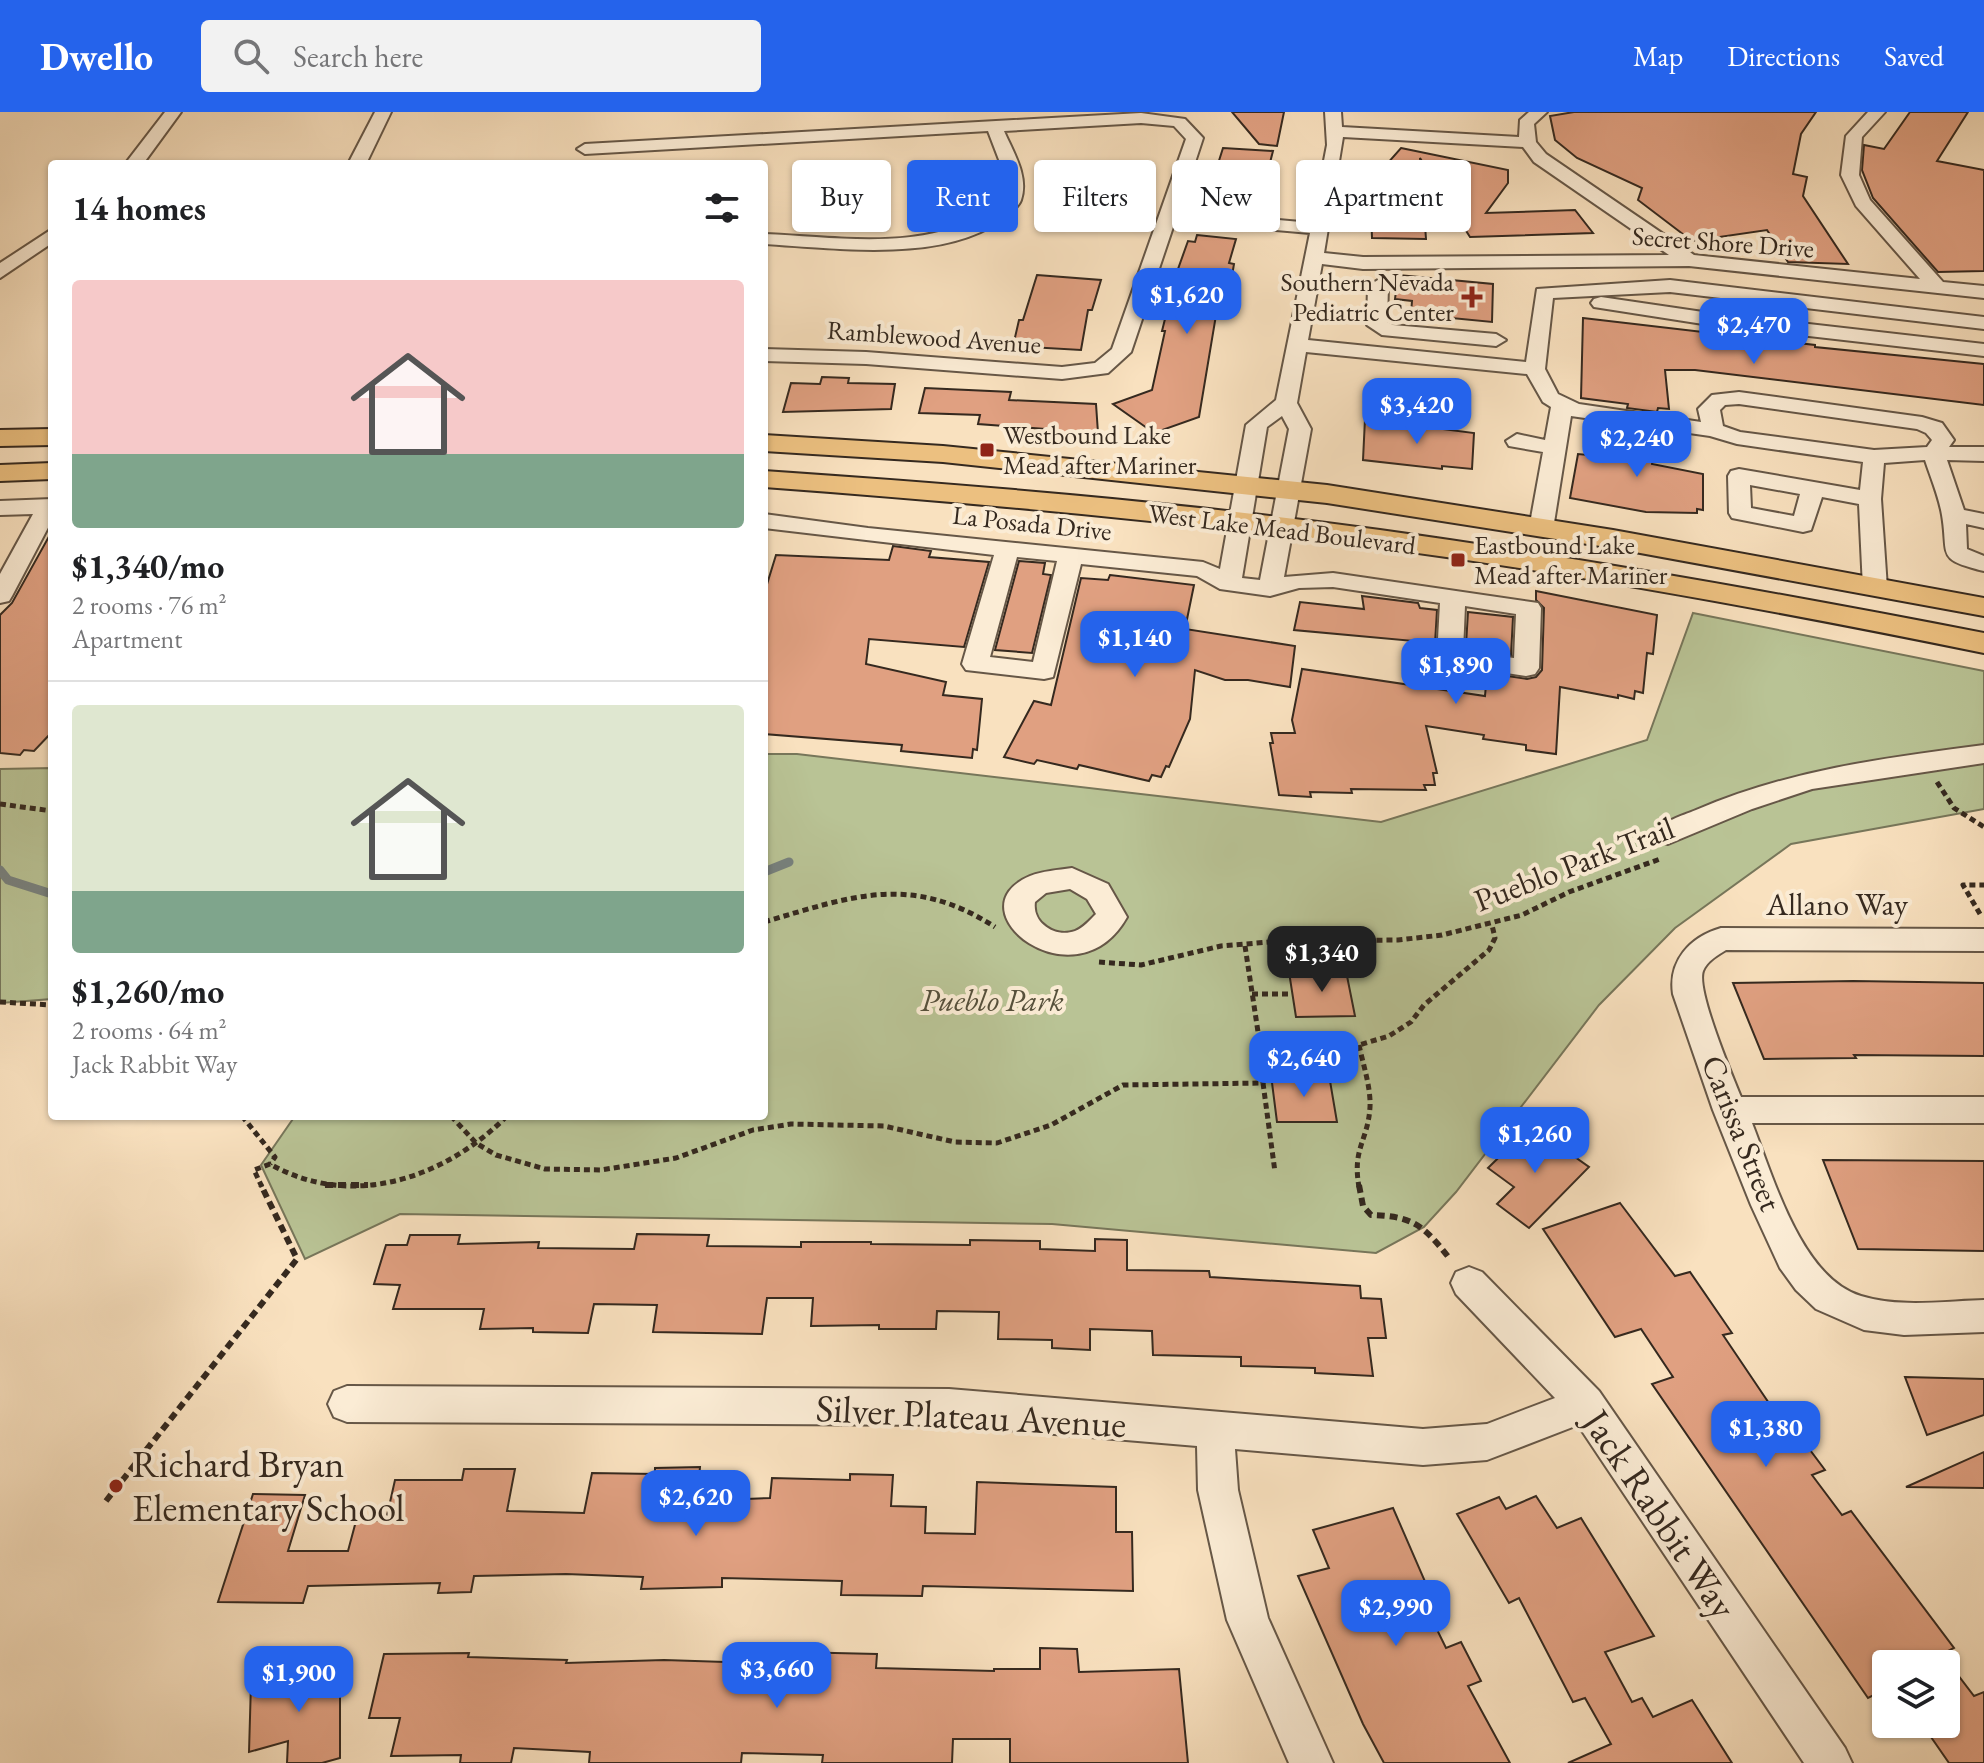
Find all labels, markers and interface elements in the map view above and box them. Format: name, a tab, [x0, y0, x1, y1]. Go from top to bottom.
search box	[201, 20, 761, 92]
text: Dwello	[40, 32, 153, 81]
icon: search	[229, 34, 273, 78]
text: Search here	[293, 37, 423, 76]
text: Map	[1633, 38, 1683, 74]
text: Directions	[1727, 38, 1840, 74]
text: Saved	[1884, 38, 1944, 74]
chip: Buy	[792, 160, 891, 232]
chip: Rent	[907, 160, 1018, 232]
chip: Filters	[1034, 160, 1156, 232]
chip: New	[1172, 160, 1280, 232]
chip: Apartment	[1296, 160, 1471, 232]
text: 14 homes	[72, 186, 206, 230]
icon: filters	[700, 186, 744, 230]
street label: Secret Shore Drive	[1631, 219, 1815, 265]
place label: Southern Nevada Pediatric Center	[1280, 265, 1455, 329]
pin: $1,620	[1122, 268, 1252, 336]
text: $1,620	[1150, 277, 1224, 311]
marker: Southern Nevada Pediatric Center	[1461, 286, 1483, 308]
pin: $2,470	[1689, 298, 1819, 366]
text: $2,470	[1717, 307, 1791, 341]
street label: Ramblewood Avenue	[826, 313, 1042, 361]
icon: home	[336, 332, 480, 476]
pin: $3,420	[1352, 378, 1482, 446]
text: $3,420	[1380, 387, 1454, 421]
pin: $2,240	[1572, 411, 1702, 479]
place label: Westbound Lake Mead after Mariner	[1003, 418, 1197, 482]
text: $2,240	[1600, 420, 1674, 454]
marker: Westbound Lake Mead after Mariner	[978, 441, 996, 459]
street label: West Lake Mead Boulevard	[1146, 496, 1419, 562]
street label: La Posada Drive	[951, 498, 1113, 548]
place label: Eastbound Lake Mead after Mariner	[1474, 528, 1668, 592]
text: $1,340/mo	[72, 544, 224, 588]
marker: Eastbound Lake Mead after Mariner	[1449, 551, 1467, 569]
text: 2 rooms · 76 m²	[72, 588, 227, 622]
pin: $1,140	[1070, 611, 1200, 679]
text: $1,140	[1098, 620, 1172, 654]
text: Apartment	[72, 622, 182, 656]
pin: $1,890	[1391, 638, 1521, 706]
text: $1,890	[1419, 647, 1493, 681]
icon: home	[336, 757, 480, 901]
street label: Pueblo Park Trail	[1468, 806, 1680, 921]
street label: Allano Way	[1765, 883, 1909, 925]
pin: $1,340	[1257, 926, 1387, 994]
text: $1,340	[1285, 935, 1359, 969]
text: $1,260/mo	[72, 969, 224, 1013]
park label: Pueblo Park	[920, 979, 1064, 1021]
text: 2 rooms · 64 m²	[72, 1013, 227, 1047]
pin: $2,640	[1239, 1031, 1369, 1099]
text: $2,640	[1267, 1040, 1341, 1074]
text: Jack Rabbit Way	[72, 1047, 237, 1081]
street label: Carissa Street	[1692, 1049, 1792, 1217]
pin: $1,260	[1470, 1107, 1600, 1175]
text: $1,260	[1498, 1116, 1572, 1150]
street label: Silver Plateau Avenue	[815, 1383, 1127, 1448]
street label: Jack Rabbit Way	[1571, 1397, 1748, 1628]
pin: $1,380	[1701, 1401, 1831, 1469]
text: $1,380	[1729, 1410, 1803, 1444]
place label: Richard Bryan Elementary School	[132, 1439, 405, 1532]
pin: $2,620	[631, 1470, 761, 1538]
marker: Richard Bryan Elementary School	[107, 1477, 125, 1495]
text: $2,620	[659, 1479, 733, 1513]
pin: $2,990	[1331, 1580, 1461, 1648]
text: $2,990	[1359, 1589, 1433, 1623]
pin: $3,660	[712, 1642, 842, 1710]
pin: $1,900	[234, 1646, 364, 1714]
map controls	[1872, 1650, 1960, 1738]
button: layers	[1872, 1650, 1960, 1738]
text: $3,660	[740, 1651, 814, 1685]
text: $1,900	[262, 1655, 336, 1689]

